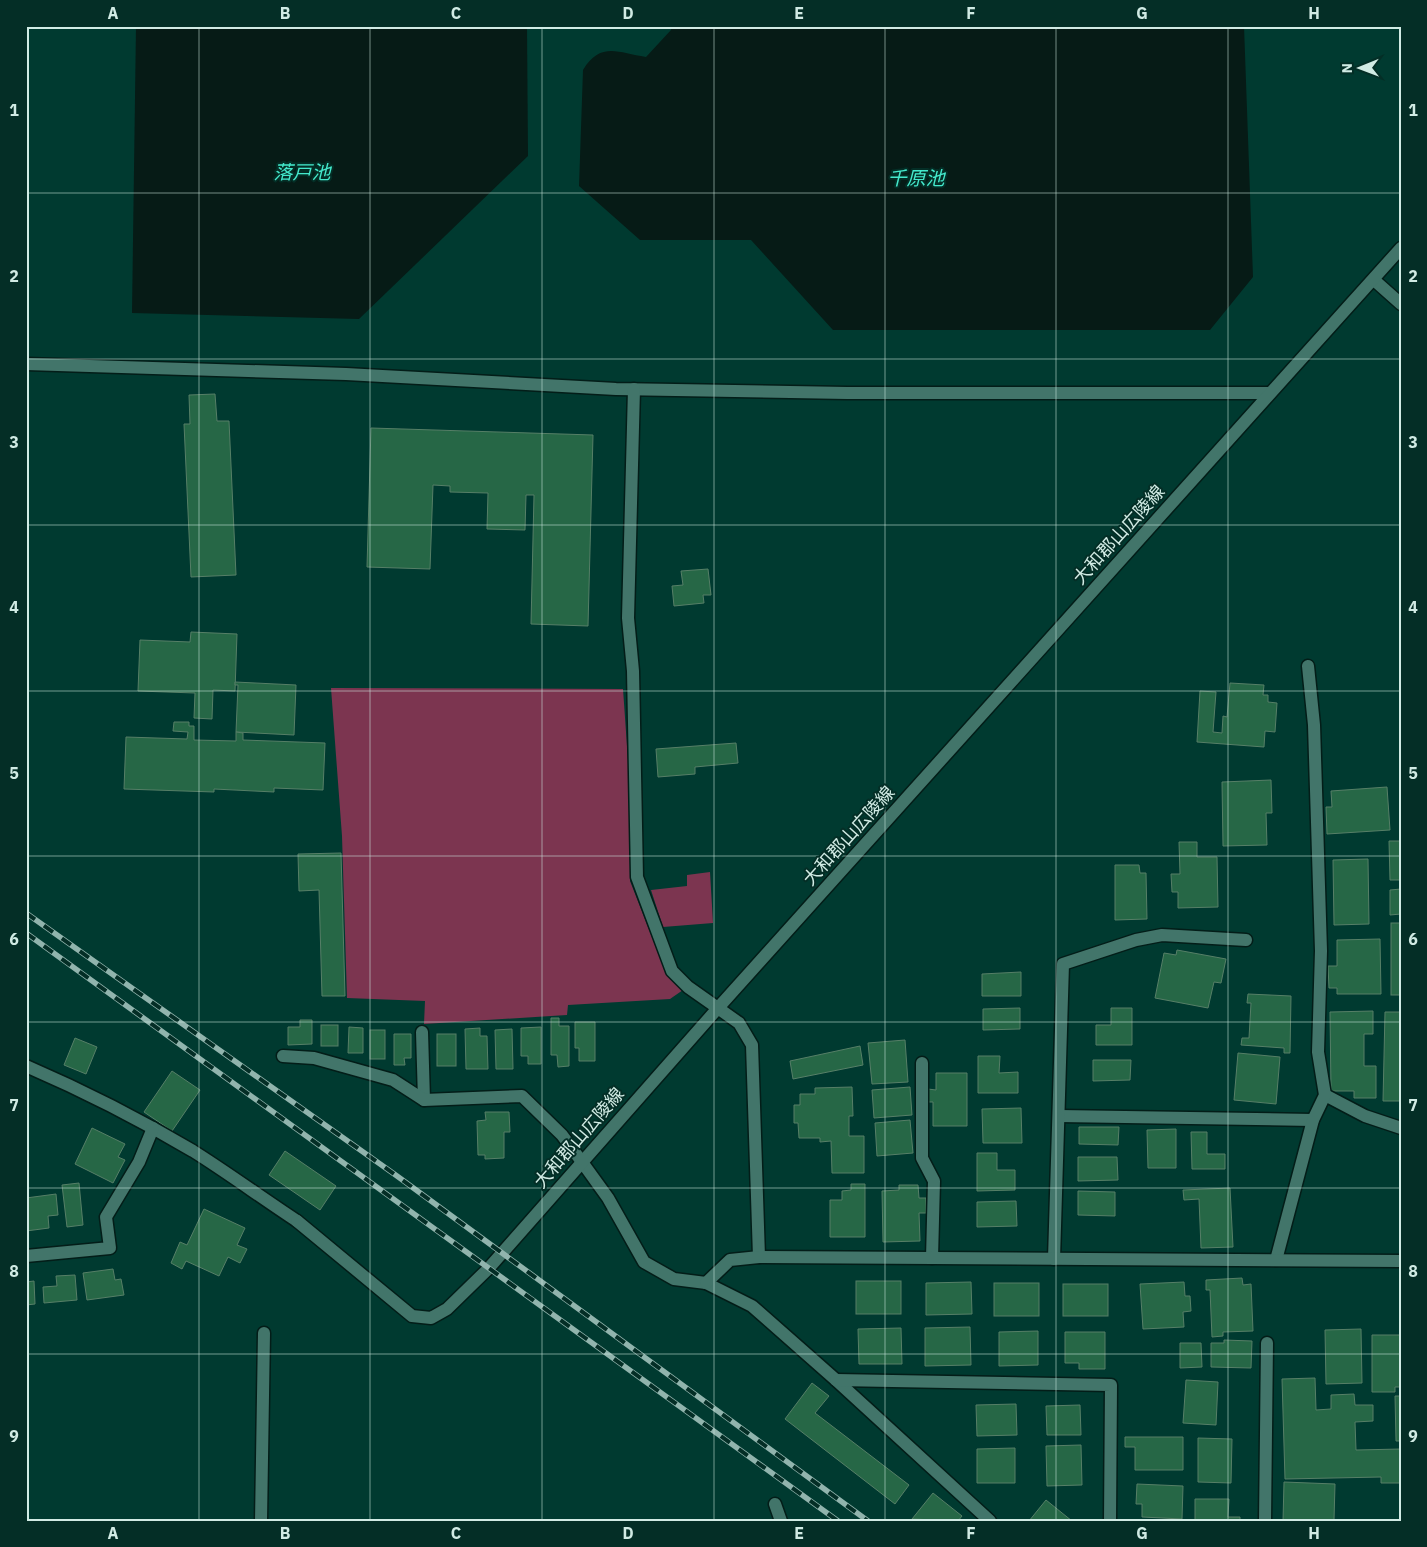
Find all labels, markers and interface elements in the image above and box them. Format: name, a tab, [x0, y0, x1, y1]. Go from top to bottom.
text: A	[108, 3, 119, 23]
text: B	[280, 3, 291, 23]
text: C	[451, 3, 461, 23]
text: D	[622, 3, 634, 23]
text: E	[794, 3, 804, 23]
text: F	[966, 3, 976, 23]
text: G	[1136, 3, 1148, 23]
text: H	[1308, 3, 1320, 23]
north arrow	[1334, 42, 1384, 92]
text: N	[1338, 63, 1356, 73]
text: 1	[9, 100, 19, 120]
text: 1	[1408, 100, 1418, 120]
water label: 落戸池	[273, 160, 332, 184]
water label: 千原池	[887, 166, 946, 190]
text: 2	[9, 266, 19, 286]
text: 2	[1408, 266, 1418, 286]
text: 3	[9, 432, 19, 452]
text: 3	[1408, 432, 1418, 452]
street label: 大和郡山広陵線	[1068, 480, 1169, 589]
text: 4	[9, 597, 19, 617]
text: 4	[1408, 597, 1418, 617]
text: 5	[9, 763, 19, 783]
text: 5	[1408, 763, 1418, 783]
street label: 大和郡山広陵線	[798, 781, 899, 890]
text: 6	[9, 929, 19, 949]
text: 6	[1408, 929, 1418, 949]
street label: 大和郡山広陵線	[529, 1083, 629, 1193]
text: 7	[9, 1095, 19, 1115]
text: 7	[1408, 1095, 1418, 1115]
text: 8	[9, 1261, 19, 1281]
text: 8	[1408, 1261, 1418, 1281]
text: 9	[9, 1426, 19, 1446]
text: 9	[1408, 1426, 1418, 1446]
text: A	[108, 1523, 119, 1543]
text: B	[280, 1523, 291, 1543]
text: C	[451, 1523, 461, 1543]
text: D	[622, 1523, 634, 1543]
text: E	[794, 1523, 804, 1543]
text: F	[966, 1523, 976, 1543]
text: G	[1136, 1523, 1148, 1543]
text: H	[1308, 1523, 1320, 1543]

